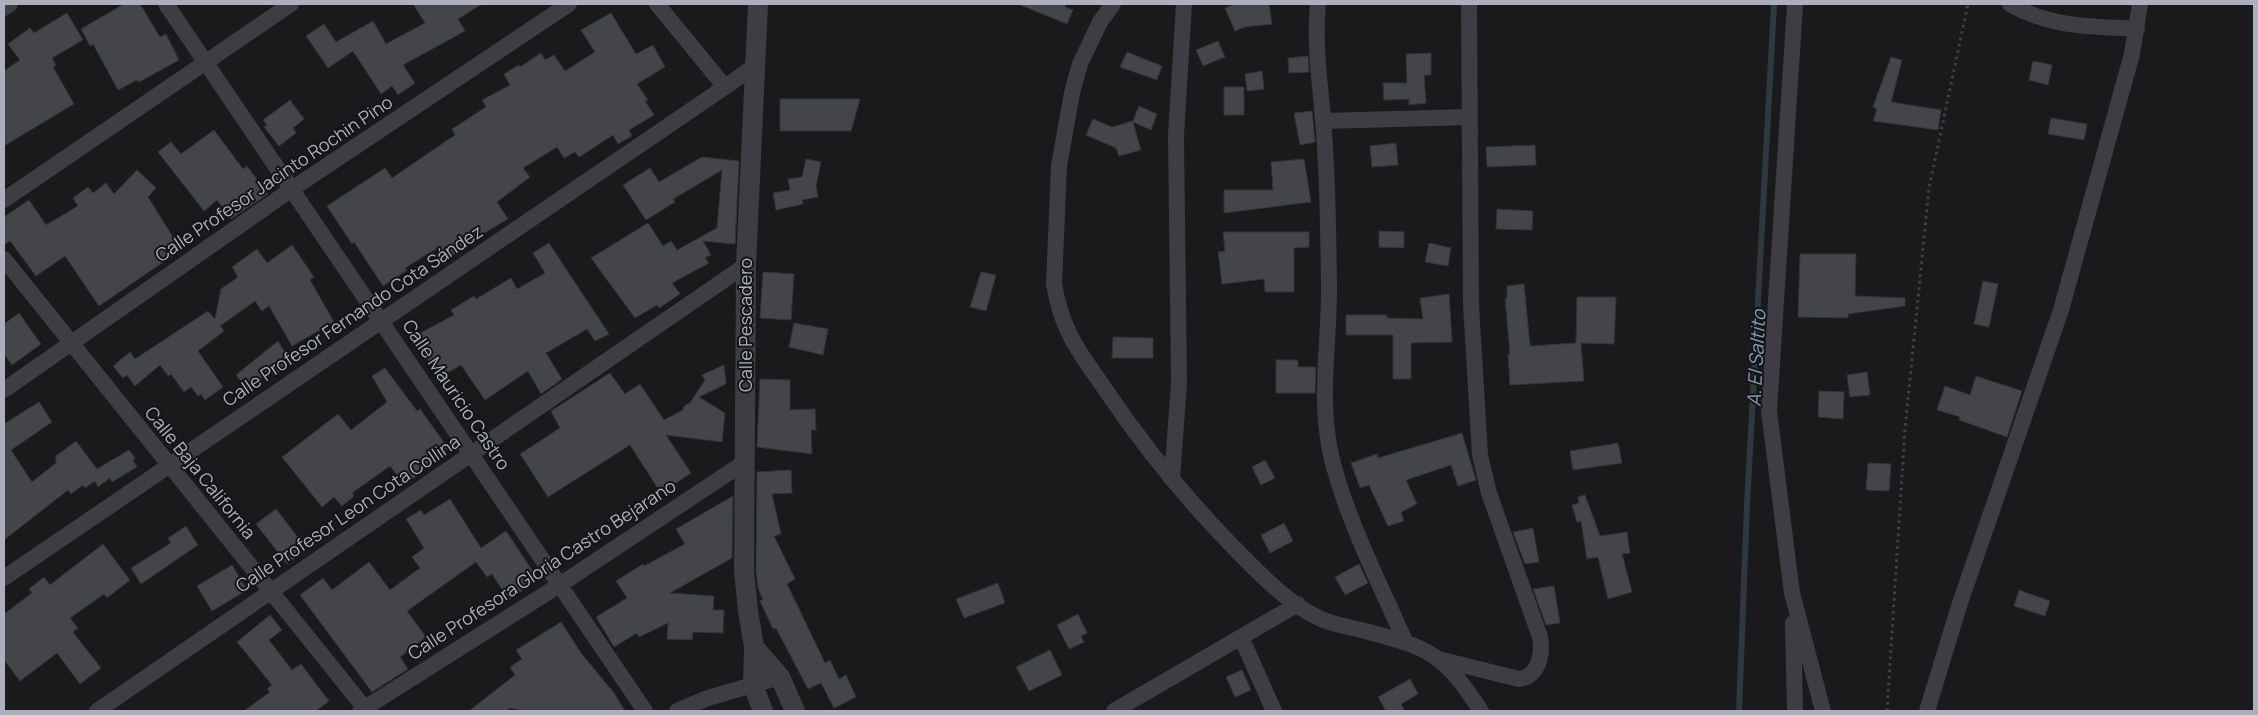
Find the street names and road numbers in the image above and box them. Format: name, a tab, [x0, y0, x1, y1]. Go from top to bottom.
street label: Calle Profesor Jacinto Rochin Pino	[150, 90, 397, 267]
street label: Calle Profesor Fernando Cota Sández	[218, 219, 487, 411]
street label: Calle Pescadero	[733, 258, 757, 392]
street label: Calle Mauricio Castro	[398, 315, 516, 474]
street label: Calle Baja California	[140, 401, 262, 544]
street label: Calle Profesor Leon Cota Collina	[231, 429, 464, 597]
street label: Calle Profesora Gloria Castro Bejarano	[403, 473, 680, 665]

